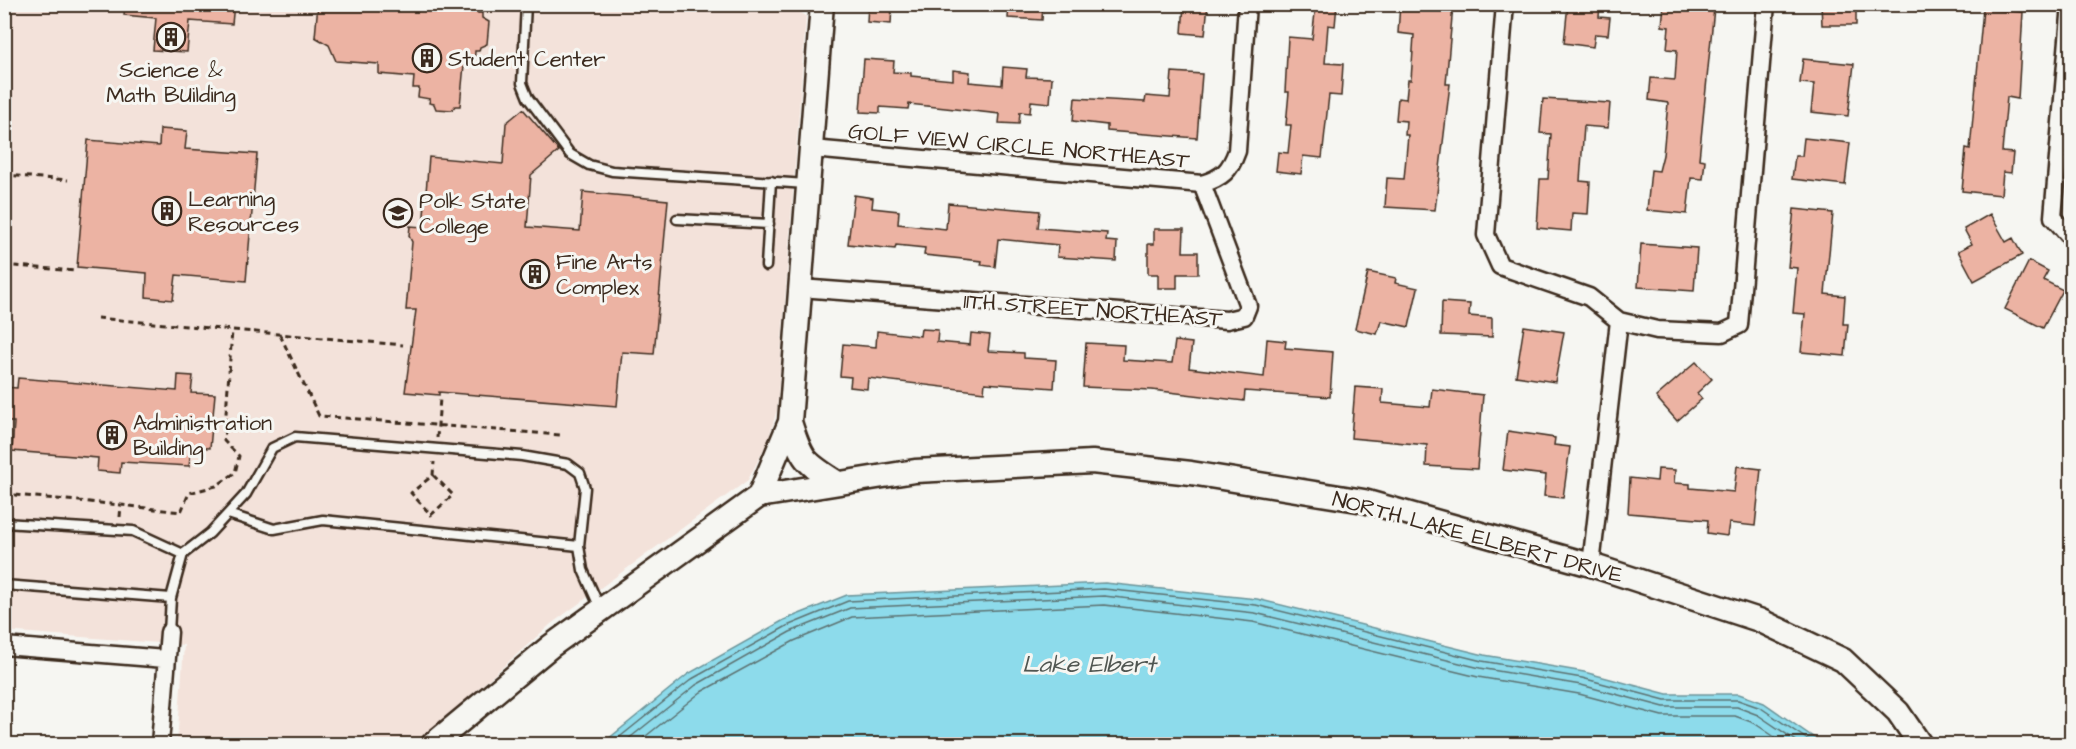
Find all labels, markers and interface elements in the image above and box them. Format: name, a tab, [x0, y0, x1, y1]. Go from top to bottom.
building icon: Science & Math BUilding	[155, 21, 187, 53]
building icon: Student Center	[411, 42, 443, 74]
place label: Student Center	[448, 44, 606, 75]
place label: Science & Math BUilding	[106, 55, 236, 112]
street label: GOLF VIEW CIRCLE NORTHEAST	[847, 116, 1191, 177]
place label: Learning Resources	[188, 184, 299, 240]
place label: Polk State College	[419, 186, 526, 243]
building icon: Learning Resources	[151, 195, 183, 227]
school or university icon: Polk State College	[382, 197, 414, 229]
place label: Fine Arts Complex	[556, 247, 652, 303]
building icon: Fine Arts Complex	[519, 258, 551, 290]
street label: 11TH STREET NORTHEAST	[962, 286, 1224, 335]
place label: Administration Building	[133, 408, 272, 465]
building icon: Administration Building	[96, 419, 128, 451]
street label: NORTH LAKE ELBERT DRIVE	[1329, 484, 1626, 591]
water label: Lake Elbert	[1022, 648, 1158, 682]

